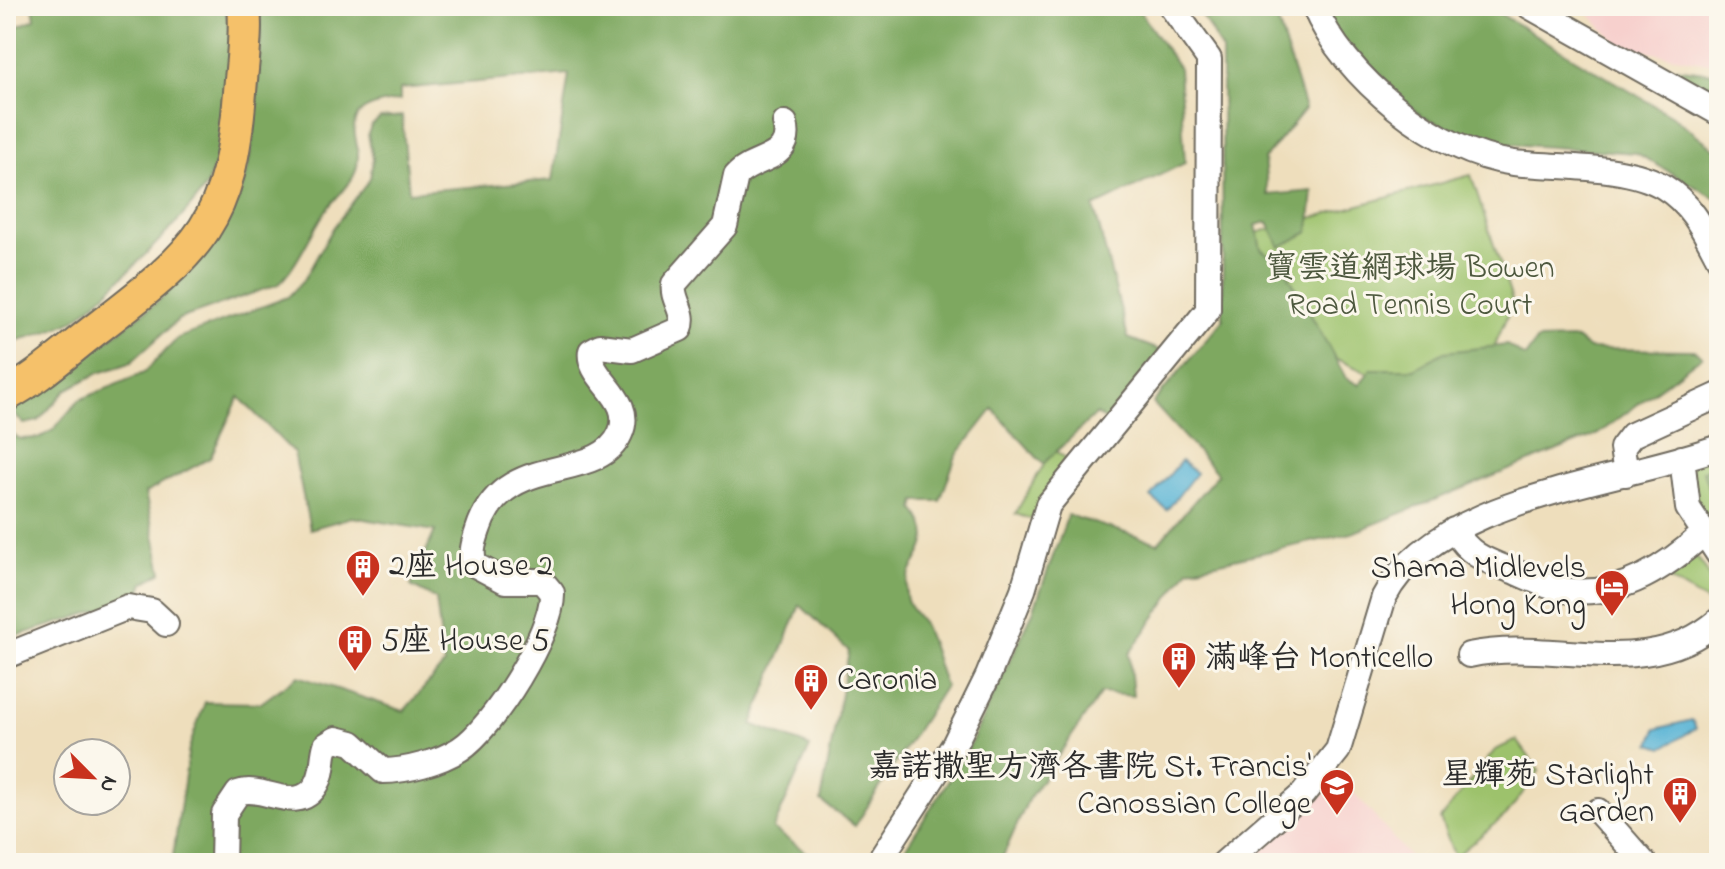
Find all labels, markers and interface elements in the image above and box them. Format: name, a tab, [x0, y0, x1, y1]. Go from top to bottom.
park label: 寶雲道網球場 Bowen Road Tennis Court	[1265, 246, 1555, 330]
place label: 2座 House 2	[389, 544, 553, 591]
place label: Shama Midlevels Hong Kong	[1371, 546, 1586, 630]
building icon: 2座 House 2	[344, 548, 382, 598]
hotel icon: Shama Midlevels Hong Kong	[1593, 568, 1631, 618]
place label: 5座 House 5	[381, 619, 550, 666]
building icon: 5座 House 5	[336, 623, 374, 673]
place label: 滿峰台 Monticello	[1205, 636, 1433, 683]
building icon: 滿峰台 Monticello	[1160, 640, 1198, 690]
place label: Caronia	[837, 658, 937, 705]
building icon: Caronia	[792, 662, 830, 712]
north arrow	[52, 737, 132, 817]
place label: 嘉諾撒聖方濟各書院 St. Francis' Canossian College	[868, 745, 1312, 829]
place label: 星輝苑 Starlight Garden	[1441, 753, 1654, 837]
school or university icon: 嘉諾撒聖方濟各書院 St. Francis' Canossian College	[1318, 767, 1356, 817]
text: N	[90, 771, 125, 797]
building icon: 星輝苑 Starlight Garden	[1661, 775, 1699, 825]

